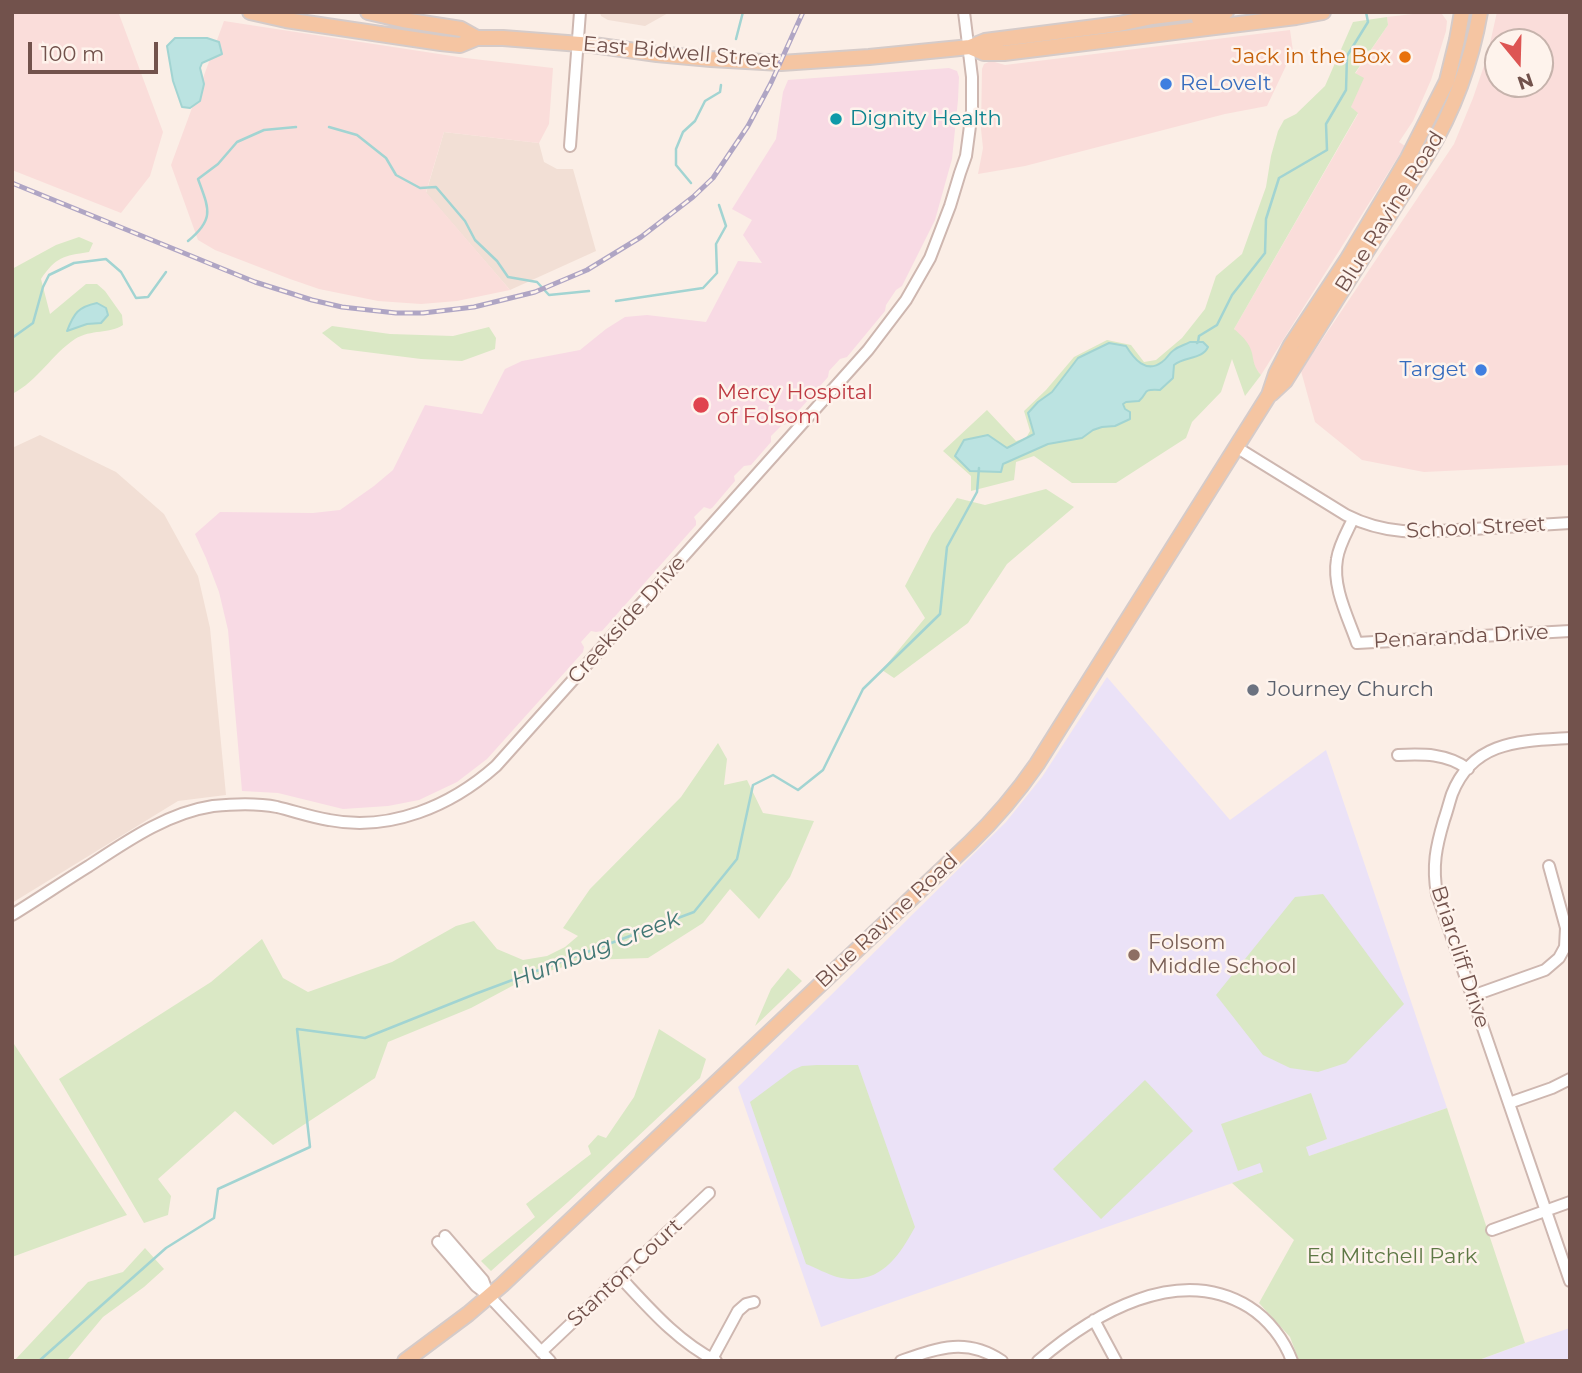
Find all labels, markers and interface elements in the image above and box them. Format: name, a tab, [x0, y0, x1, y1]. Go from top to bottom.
scale bar	[32, 28, 161, 72]
north arrow	[1484, 28, 1554, 98]
street label: East Bidwell Street	[582, 32, 780, 74]
text: 100 m	[41, 41, 104, 66]
place label: Jack in the Box	[1232, 44, 1391, 70]
marker: Jack in the Box	[1397, 49, 1413, 65]
text: N	[1514, 68, 1536, 95]
place label: ReLoveIt	[1180, 71, 1272, 97]
marker: ReLoveIt	[1158, 76, 1174, 92]
place label: Dignity Health	[850, 106, 1002, 132]
marker: Dignity Health	[828, 111, 844, 127]
street label: Blue Ravine Road	[1330, 127, 1450, 297]
place label: Target	[1399, 357, 1467, 383]
marker: Target	[1473, 362, 1489, 378]
place label: Mercy Hospital of Folsom	[717, 380, 873, 430]
marker: Mercy Hospital of Folsom	[691, 395, 711, 415]
street label: School Street	[1406, 512, 1546, 544]
street label: Creekside Drive	[563, 551, 691, 689]
street label: Penaranda Drive	[1373, 620, 1549, 654]
place label: Journey Church	[1267, 677, 1434, 703]
marker: Journey Church	[1245, 682, 1261, 698]
street label: Blue Ravine Road	[811, 849, 963, 993]
street label: Briarcliff Drive	[1425, 883, 1495, 1031]
water label: Humbug Creek	[508, 905, 684, 995]
place label: Folsom Middle School	[1148, 930, 1297, 980]
marker: Folsom Middle School	[1126, 947, 1142, 963]
street label: Stanton Court	[562, 1213, 688, 1333]
park label: Ed Mitchell Park	[1307, 1244, 1477, 1270]

